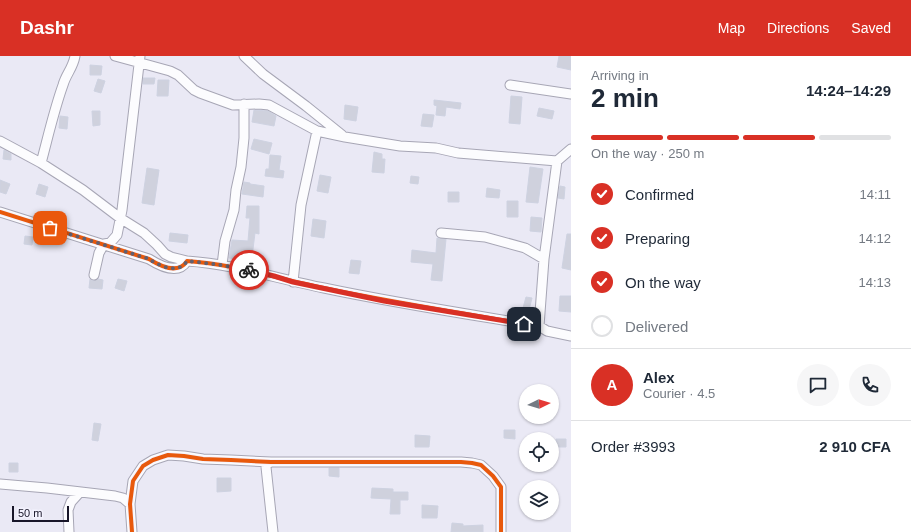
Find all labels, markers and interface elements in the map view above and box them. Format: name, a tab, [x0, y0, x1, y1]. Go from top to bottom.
text: Dashr	[20, 17, 74, 38]
text: Map	[718, 20, 745, 36]
text: Directions	[767, 20, 829, 36]
text: Saved	[851, 20, 891, 36]
text: Arriving in	[591, 68, 649, 83]
text: 14:24–14:29	[806, 82, 891, 99]
text: 2 min	[591, 83, 659, 113]
text: On the way · 250 m	[591, 146, 704, 161]
icon: check	[591, 183, 613, 205]
text: Confirmed	[625, 186, 694, 203]
text: 14:11	[859, 187, 891, 202]
pin	[33, 211, 67, 245]
icon: bag	[39, 217, 61, 239]
icon: check	[591, 227, 613, 249]
text: Preparing	[625, 230, 690, 247]
text: 14:12	[858, 231, 891, 246]
courier	[229, 250, 269, 290]
icon: bike	[238, 259, 260, 281]
icon: check	[591, 271, 613, 293]
text: On the way	[625, 274, 701, 291]
text: 14:13	[858, 275, 891, 290]
pin	[507, 307, 541, 341]
icon: home	[513, 313, 535, 335]
text: Delivered	[625, 318, 688, 335]
button: chat	[797, 364, 839, 406]
button: phone	[849, 364, 891, 406]
text: Alex	[643, 369, 675, 386]
text: A	[607, 376, 617, 393]
north arrow	[519, 384, 559, 424]
map controls	[519, 384, 559, 520]
text: Courier · 4.5	[643, 386, 715, 401]
button: locate	[519, 432, 559, 472]
text: Order #3993	[591, 438, 675, 455]
text: 2 910 CFA	[819, 438, 891, 455]
button: layers	[519, 480, 559, 520]
scale bar	[12, 504, 69, 523]
text: 50 m	[18, 507, 42, 519]

